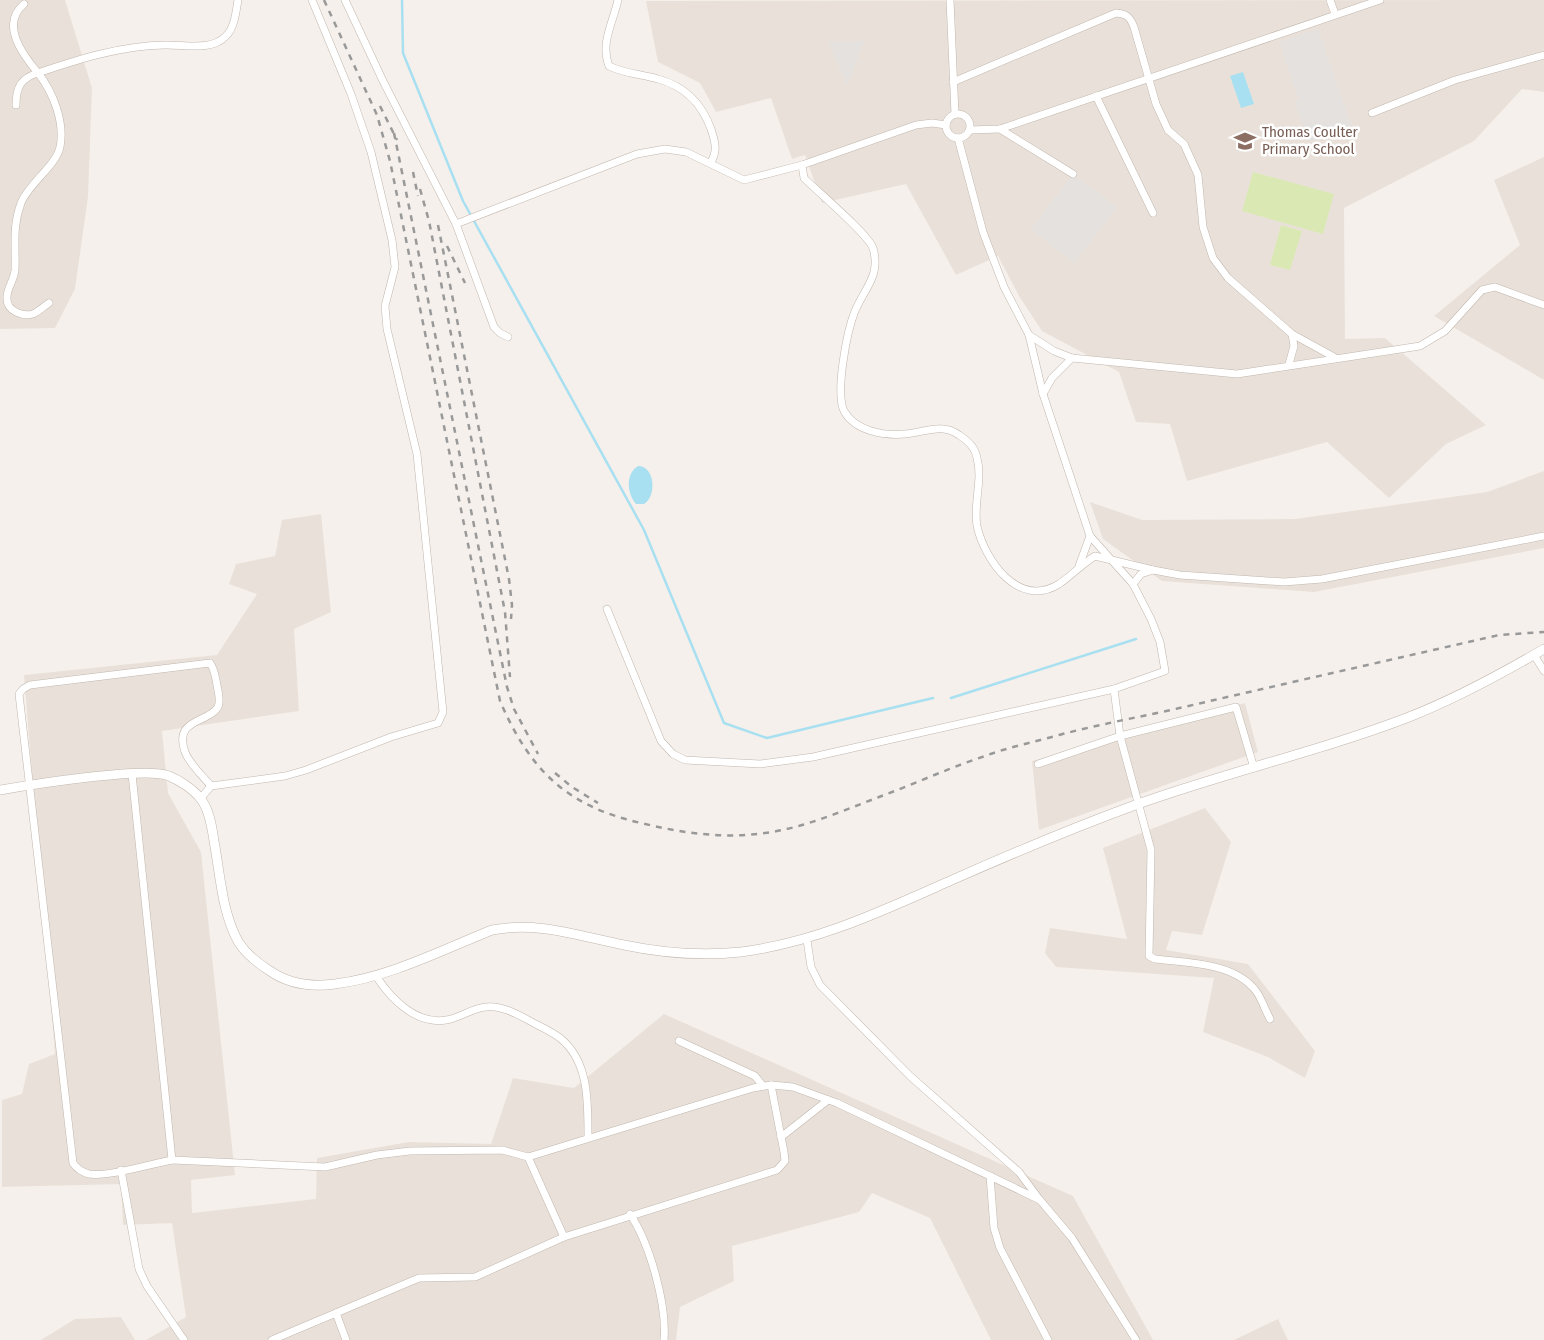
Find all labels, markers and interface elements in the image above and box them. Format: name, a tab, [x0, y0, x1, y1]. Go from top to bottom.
place label: Thomas Coulter Primary School	[1262, 123, 1359, 158]
school or university icon: Thomas Coulter Primary School	[1232, 128, 1258, 154]

